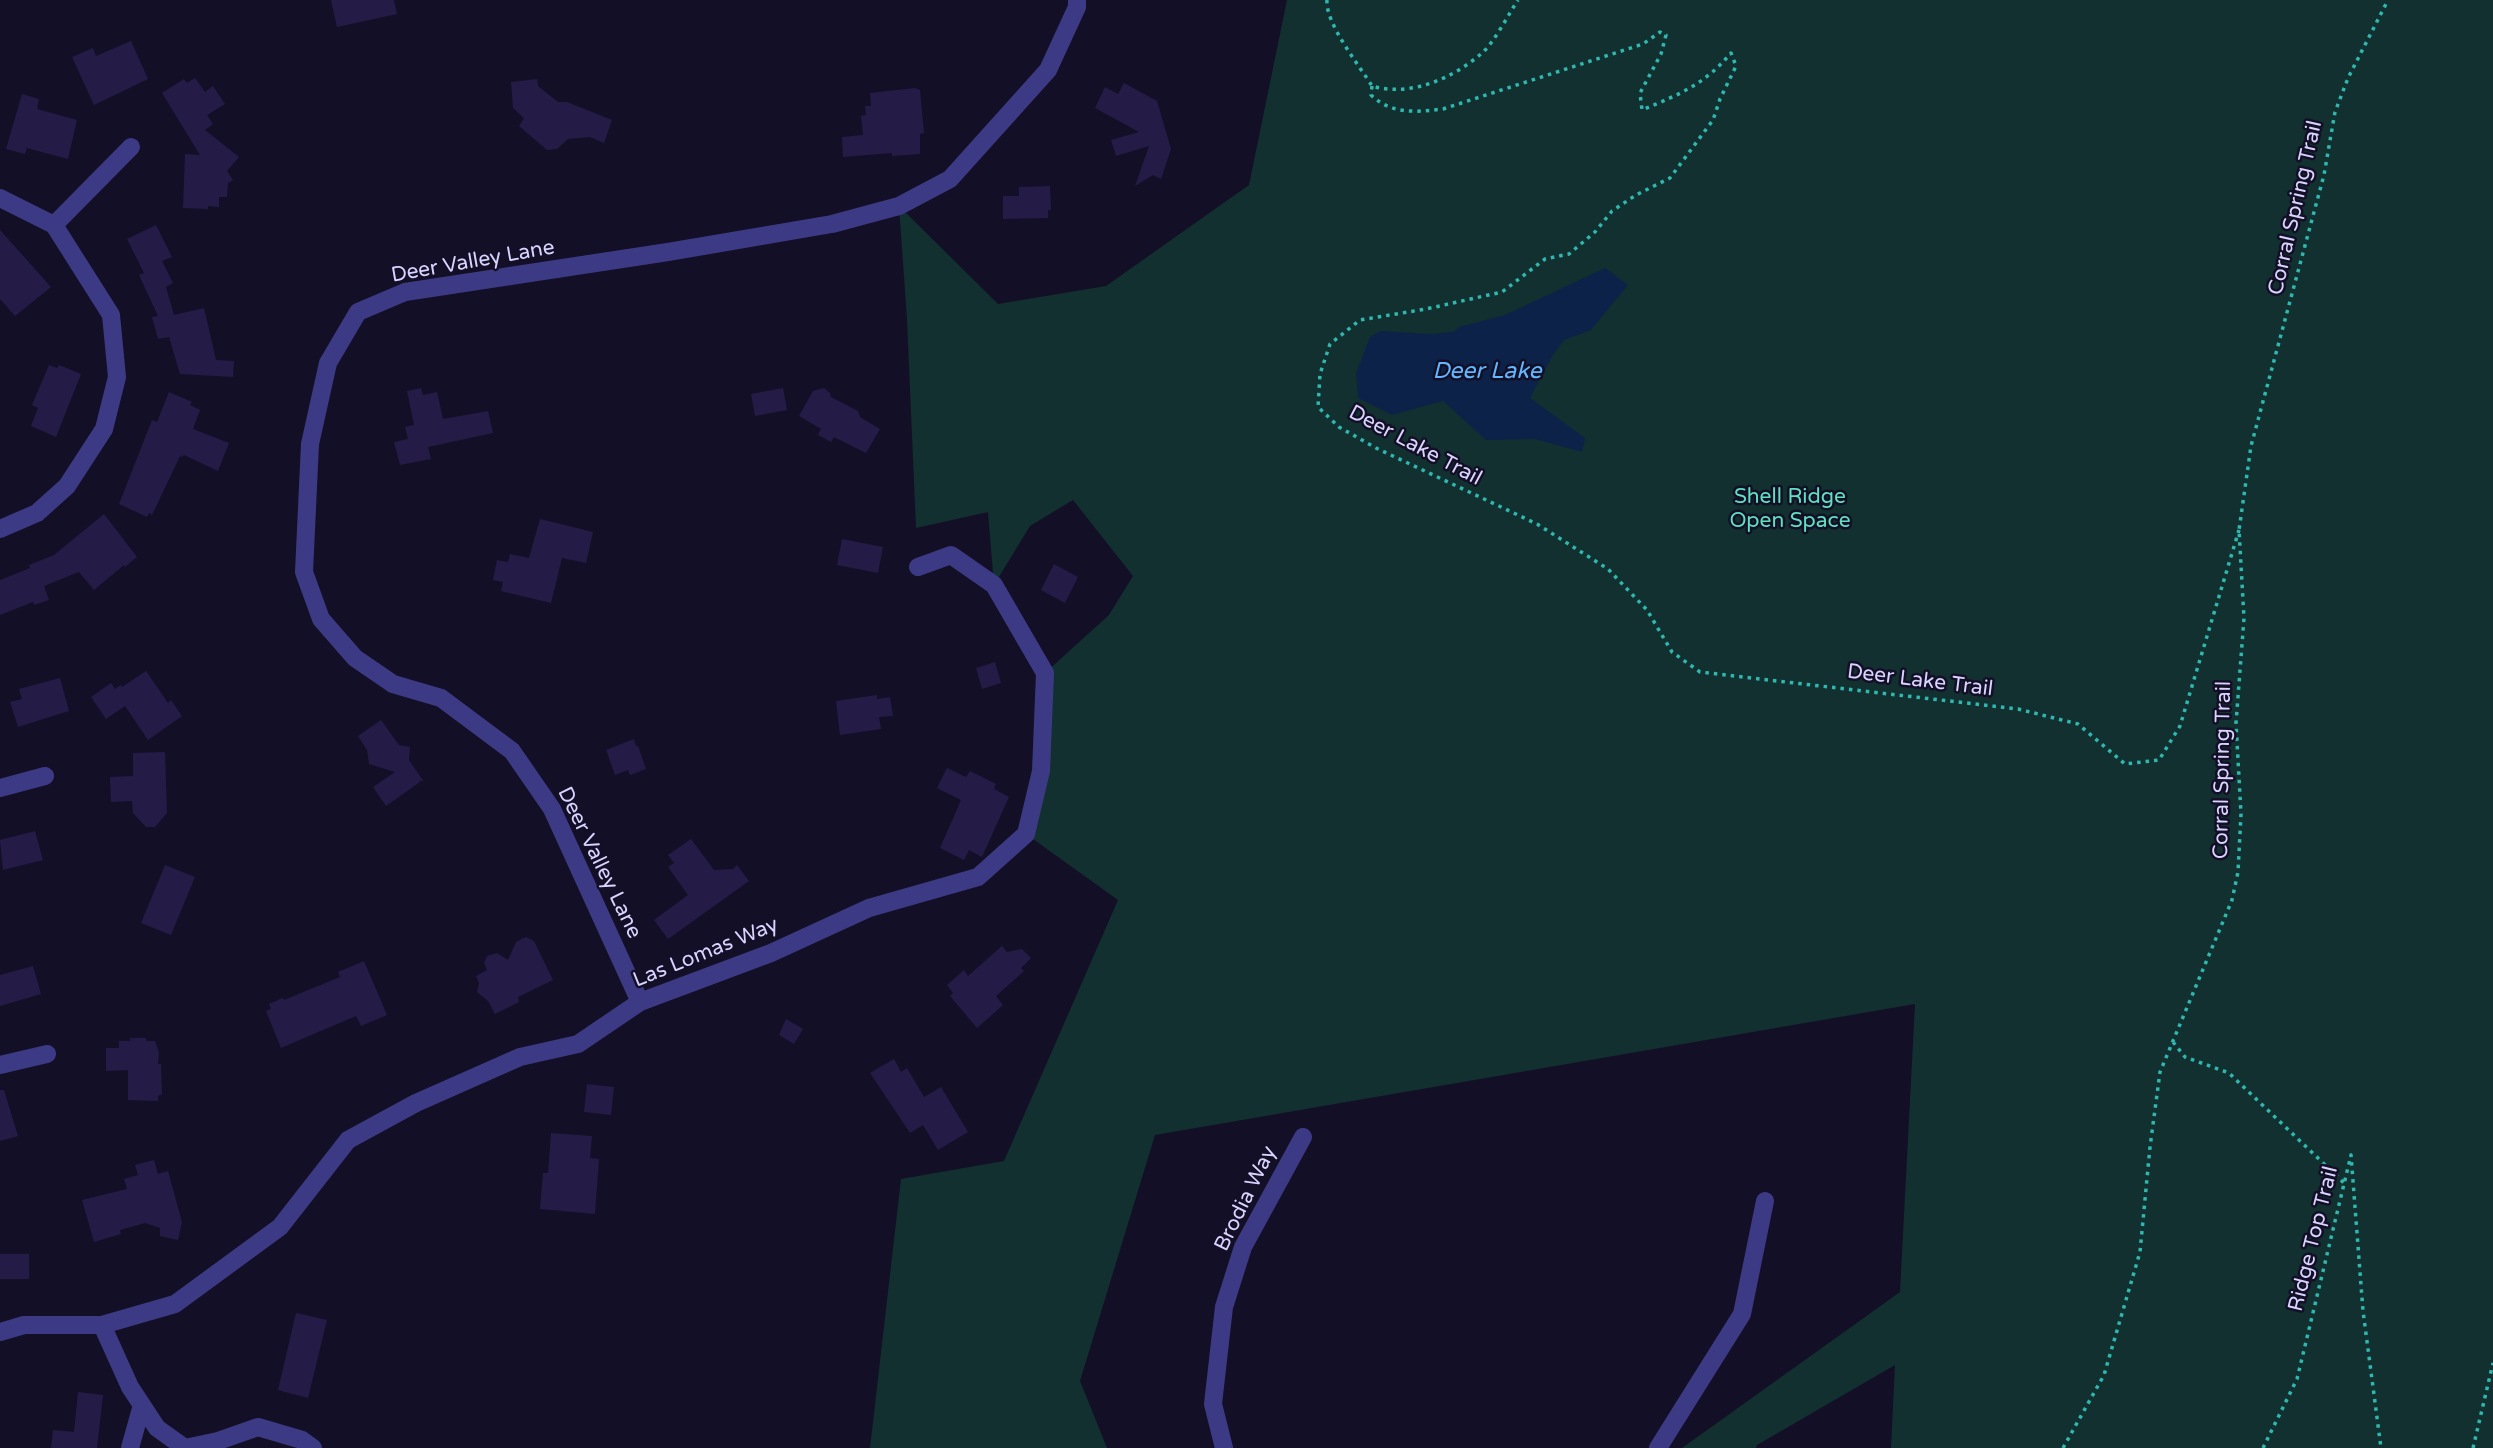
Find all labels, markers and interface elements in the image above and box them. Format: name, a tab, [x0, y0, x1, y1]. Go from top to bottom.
street label: Corral Spring Trail	[2264, 118, 2328, 298]
street label: Deer Valley Lane	[389, 235, 557, 289]
water label: Deer Lake	[1432, 358, 1542, 386]
street label: Deer Lake Trail	[1344, 400, 1486, 492]
park label: Shell Ridge Open Space	[1729, 484, 1851, 534]
street label: Deer Lake Trail	[1846, 660, 1994, 702]
street label: Corral Spring Trail	[2209, 681, 2237, 859]
street label: Deer Valley Lane	[551, 783, 647, 943]
street label: Las Lomas Way	[630, 912, 782, 994]
street label: Brodia Way	[1210, 1142, 1282, 1256]
street label: Ridge Top Trail	[2284, 1164, 2344, 1314]

